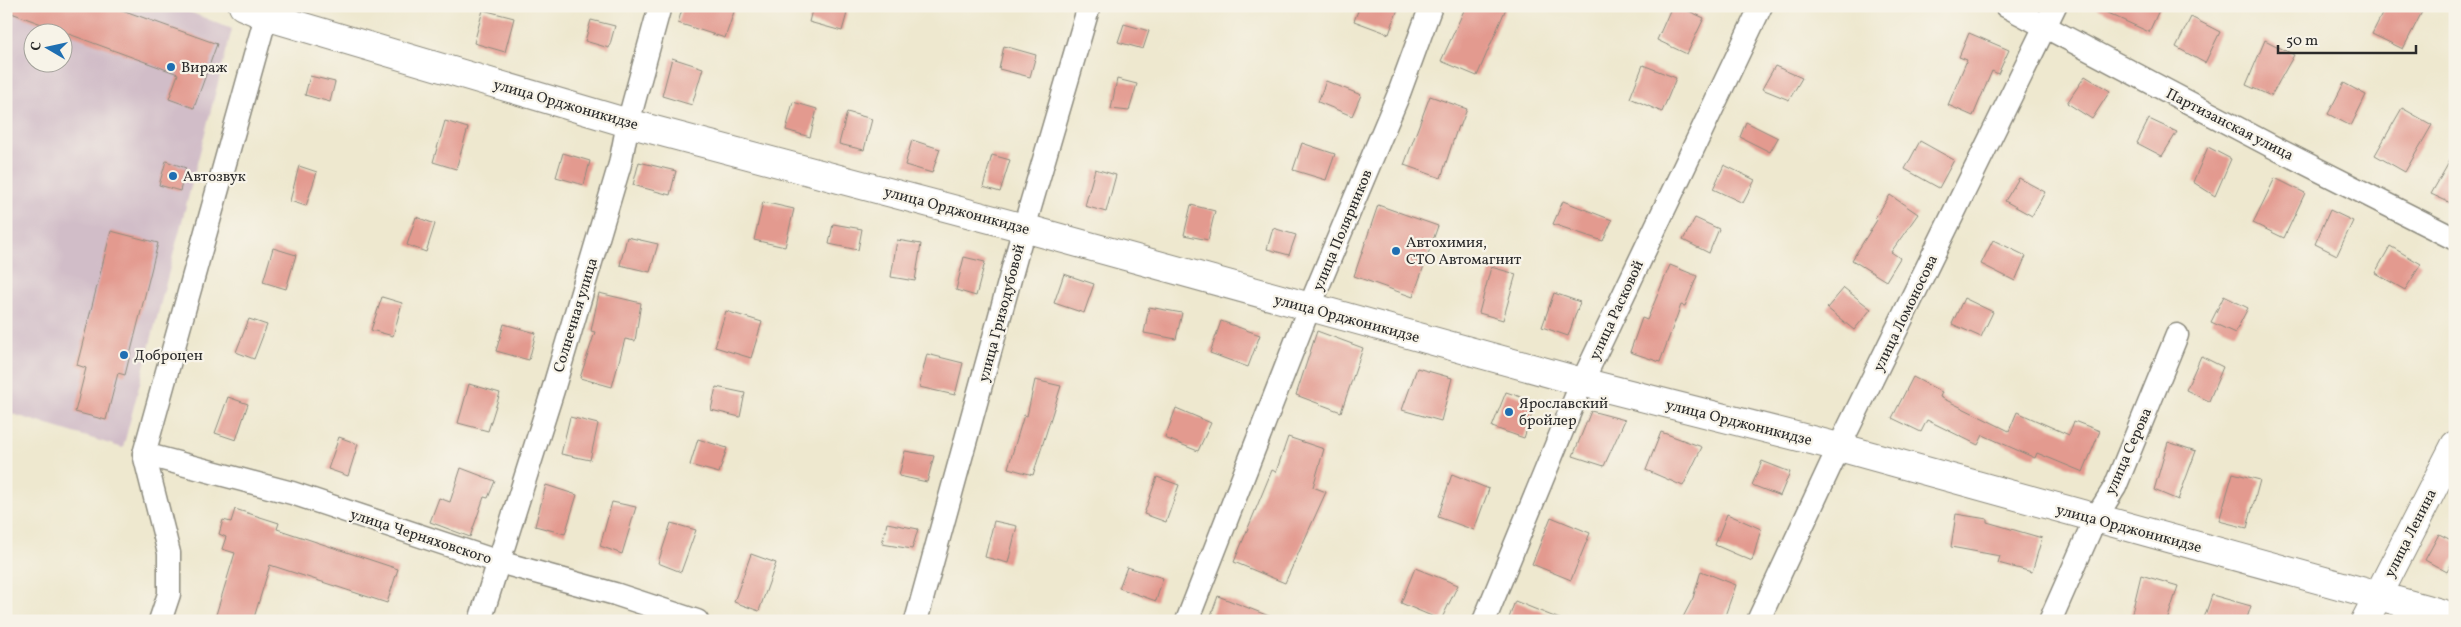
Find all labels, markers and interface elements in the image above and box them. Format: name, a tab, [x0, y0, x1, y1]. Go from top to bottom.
north arrow	[22, 22, 72, 72]
scale bar	[2278, 22, 2416, 54]
text: 50 m	[2286, 31, 2318, 52]
text: С	[27, 40, 47, 52]
place label: Вираж	[181, 58, 227, 79]
marker: Вираж	[165, 61, 177, 73]
street label: улица Орджоникидзе	[491, 75, 641, 136]
street label: Партизанская улица	[2162, 84, 2297, 167]
place label: Автозвук	[183, 167, 246, 188]
street label: улица Полярников	[1308, 167, 1378, 295]
marker: Автозвук	[167, 170, 179, 182]
street label: улица Орджоникидзе	[881, 182, 1032, 241]
place label: Автохимия, СТО Автомагнит	[1406, 233, 1522, 271]
street label: улица Гризодубовой	[974, 242, 1031, 385]
marker: Автохимия, СТО Автомагнит	[1390, 245, 1402, 257]
street label: улица Ломоносова	[1869, 252, 1944, 376]
street label: Солнечная улица	[549, 255, 604, 375]
street label: улица Расковой	[1585, 257, 1650, 364]
street label: улица Орджоникидзе	[1271, 290, 1422, 349]
place label: Доброцен	[134, 346, 203, 367]
marker: Доброцен	[118, 349, 130, 361]
place label: Ярославский бройлер	[1519, 394, 1608, 432]
street label: улица Орджоникидзе	[1663, 395, 1814, 452]
street label: улица Серова	[2101, 405, 2158, 499]
marker: Ярославский бройлер	[1503, 406, 1515, 418]
street label: улица Ленина	[2380, 486, 2443, 582]
street label: улица Орджоникидзе	[2053, 500, 2204, 559]
street label: улица Черняховского	[347, 505, 494, 570]

